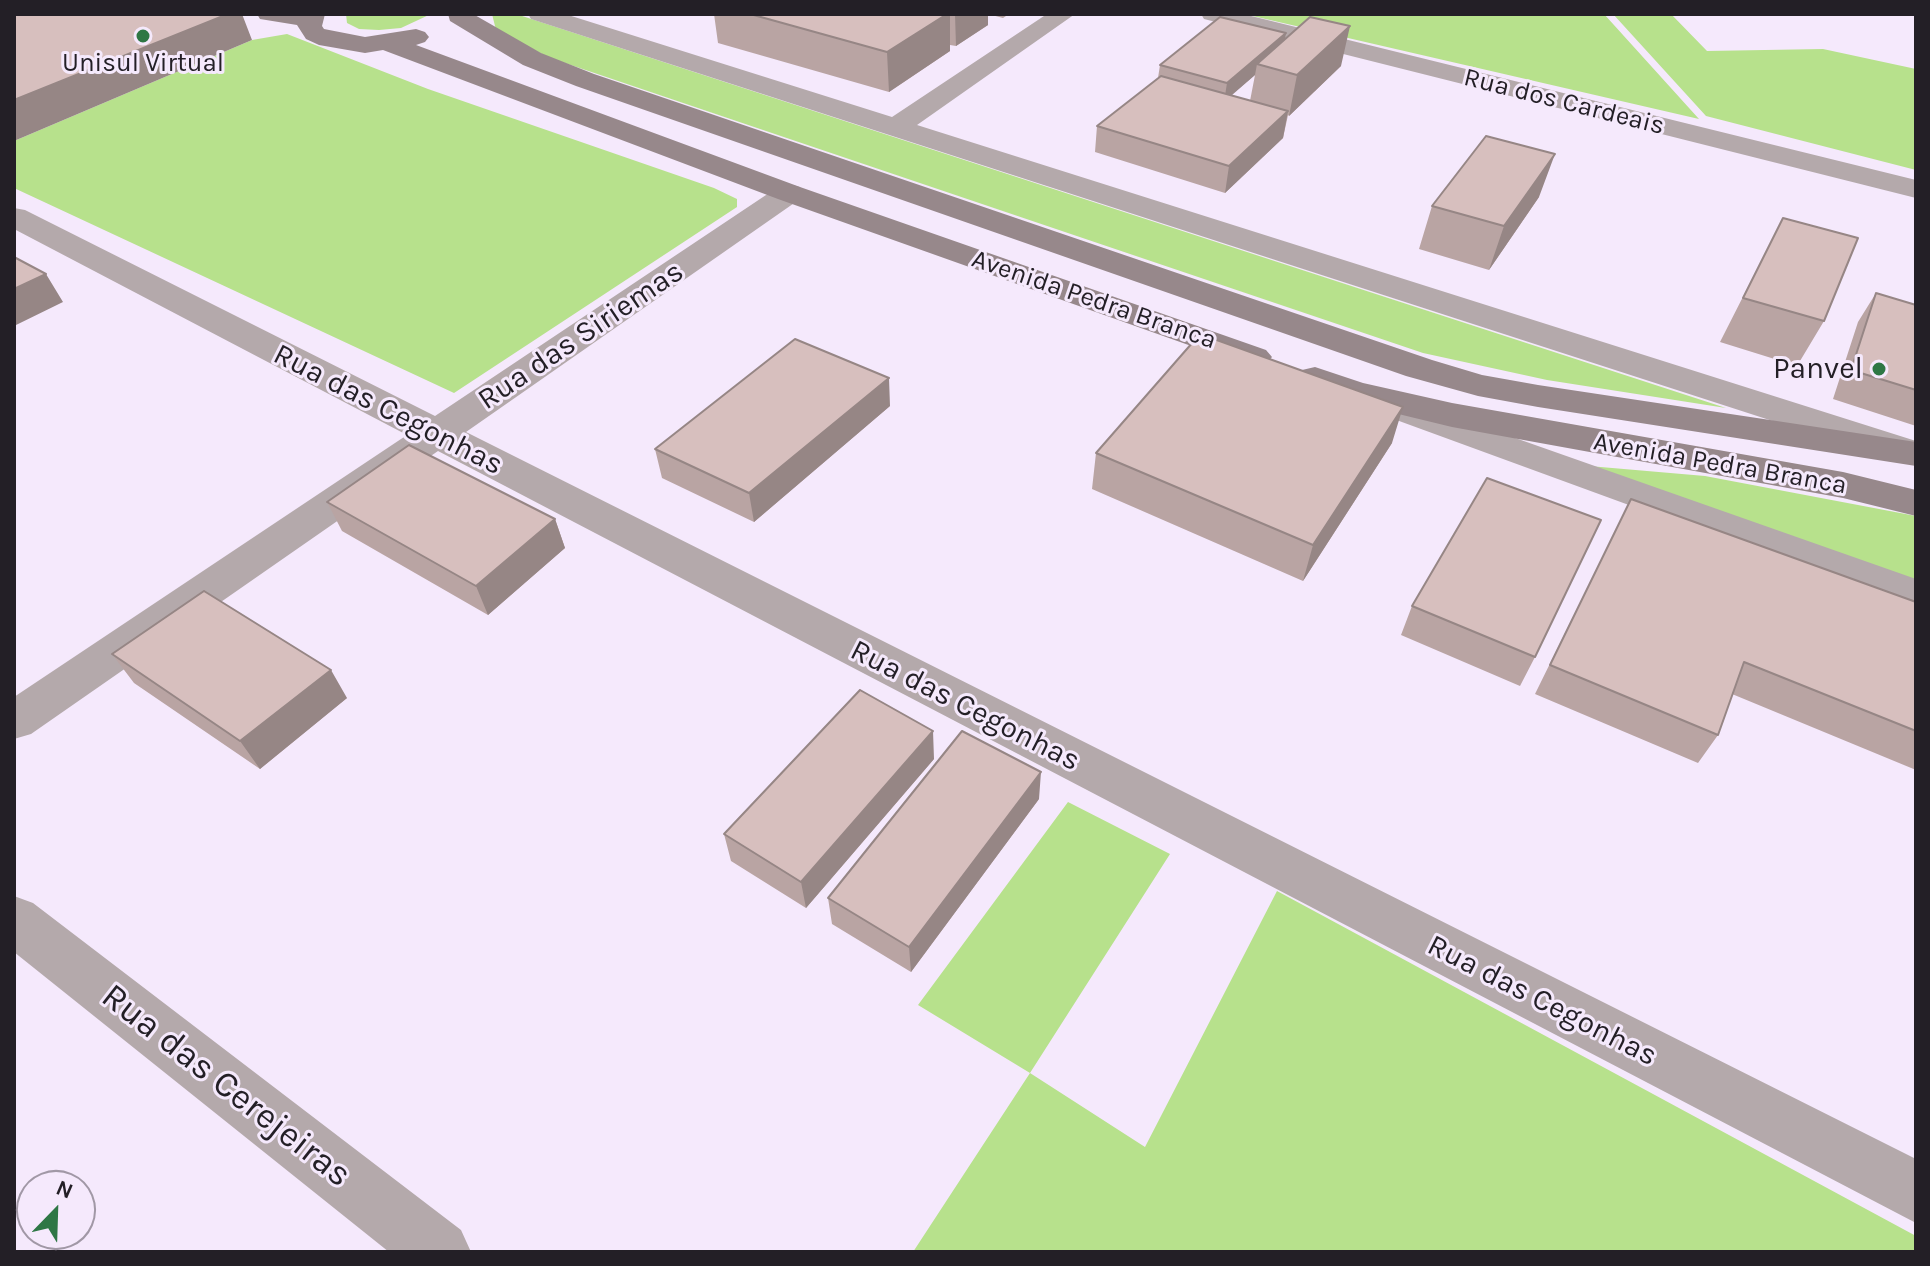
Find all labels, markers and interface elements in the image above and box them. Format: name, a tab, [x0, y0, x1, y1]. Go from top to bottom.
marker: Unisul Virtual	[134, 27, 152, 45]
place label: Unisul Virtual	[62, 48, 224, 80]
street label: Rua dos Cardeais	[1460, 62, 1668, 142]
street label: Avenida Pedra Branca	[968, 244, 1220, 356]
street label: Rua das Siriemas	[471, 254, 691, 418]
street label: Rua das Cegonhas	[267, 337, 509, 483]
place label: Panvel	[1773, 351, 1863, 387]
marker: Panvel	[1870, 360, 1888, 378]
street label: Avenida Pedra Branca	[1591, 426, 1849, 502]
street label: Rua das Cegonhas	[844, 633, 1086, 779]
street label: Rua das Cegonhas	[1421, 928, 1663, 1074]
street label: Rua das Cerejeiras	[92, 975, 360, 1197]
north arrow	[16, 1170, 96, 1250]
text: N	[52, 1175, 77, 1205]

